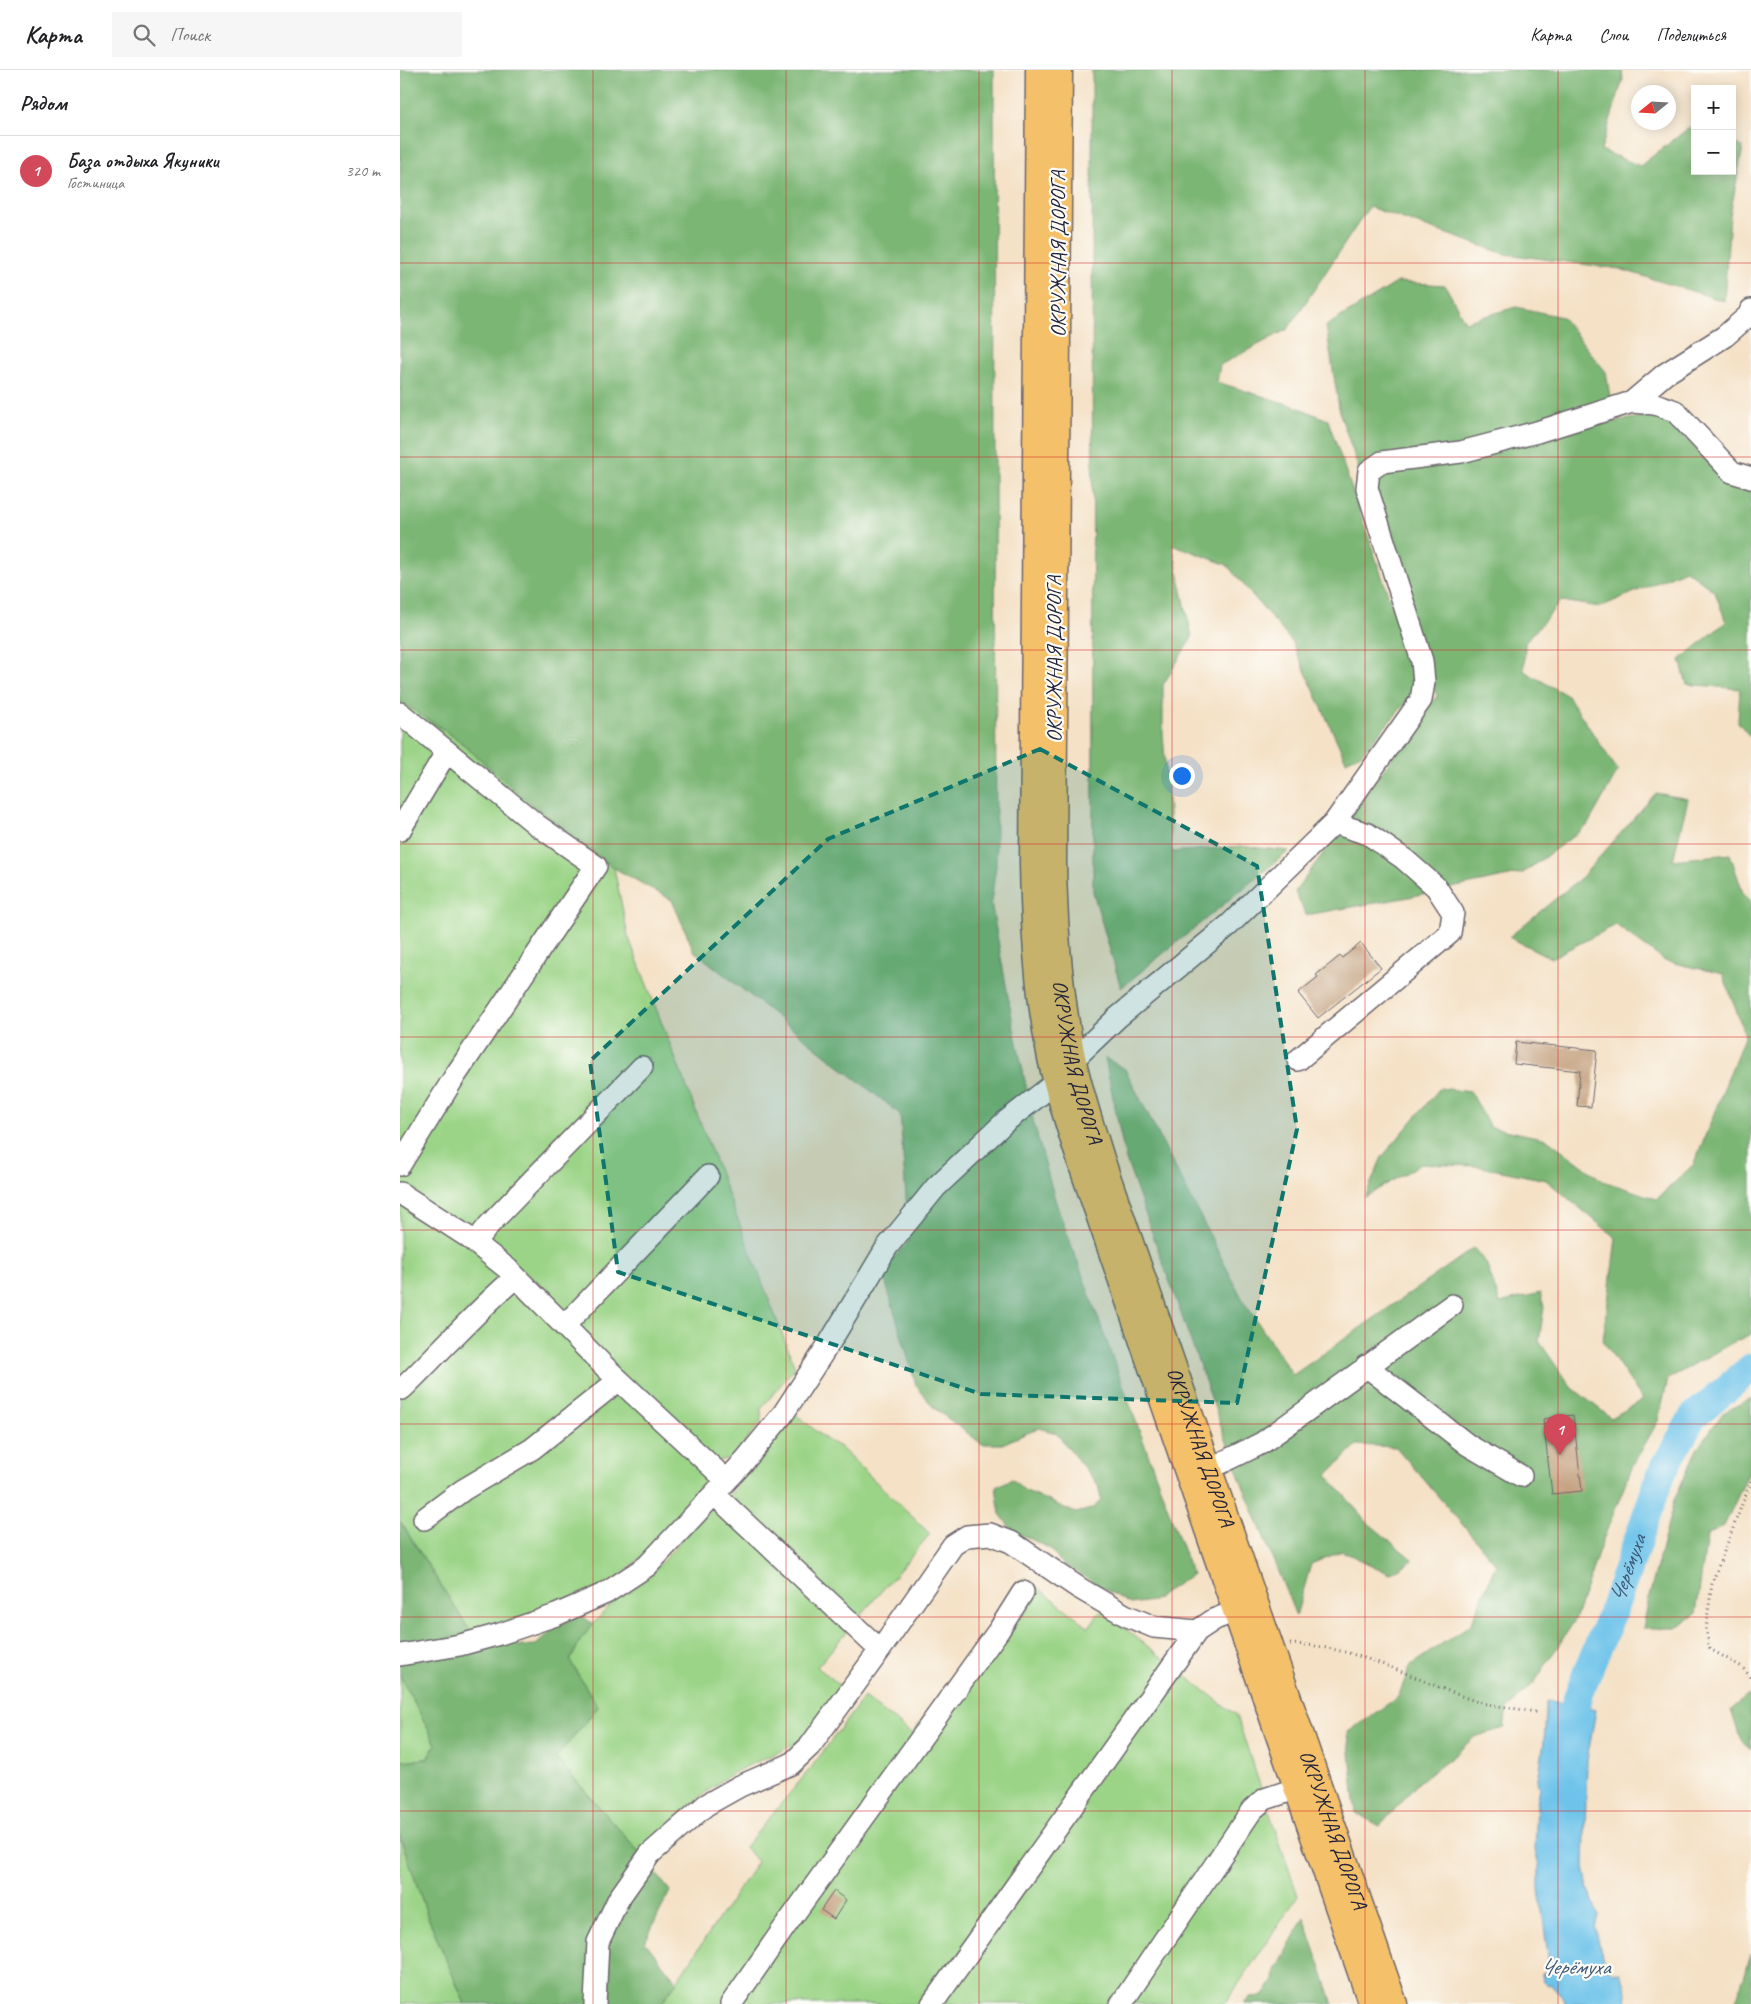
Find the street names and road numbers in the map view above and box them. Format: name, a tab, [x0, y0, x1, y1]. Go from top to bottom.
street label: ОКРУЖНАЯ ДОРОГА	[1045, 169, 1071, 337]
street label: ОКРУЖНАЯ ДОРОГА	[1041, 574, 1067, 742]
street label: ОКРУЖНАЯ ДОРОГА	[1047, 979, 1109, 1148]
street label: ОКРУЖНАЯ ДОРОГА	[1161, 1364, 1241, 1531]
street label: ОКРУЖНАЯ ДОРОГА	[1294, 1747, 1374, 1914]

